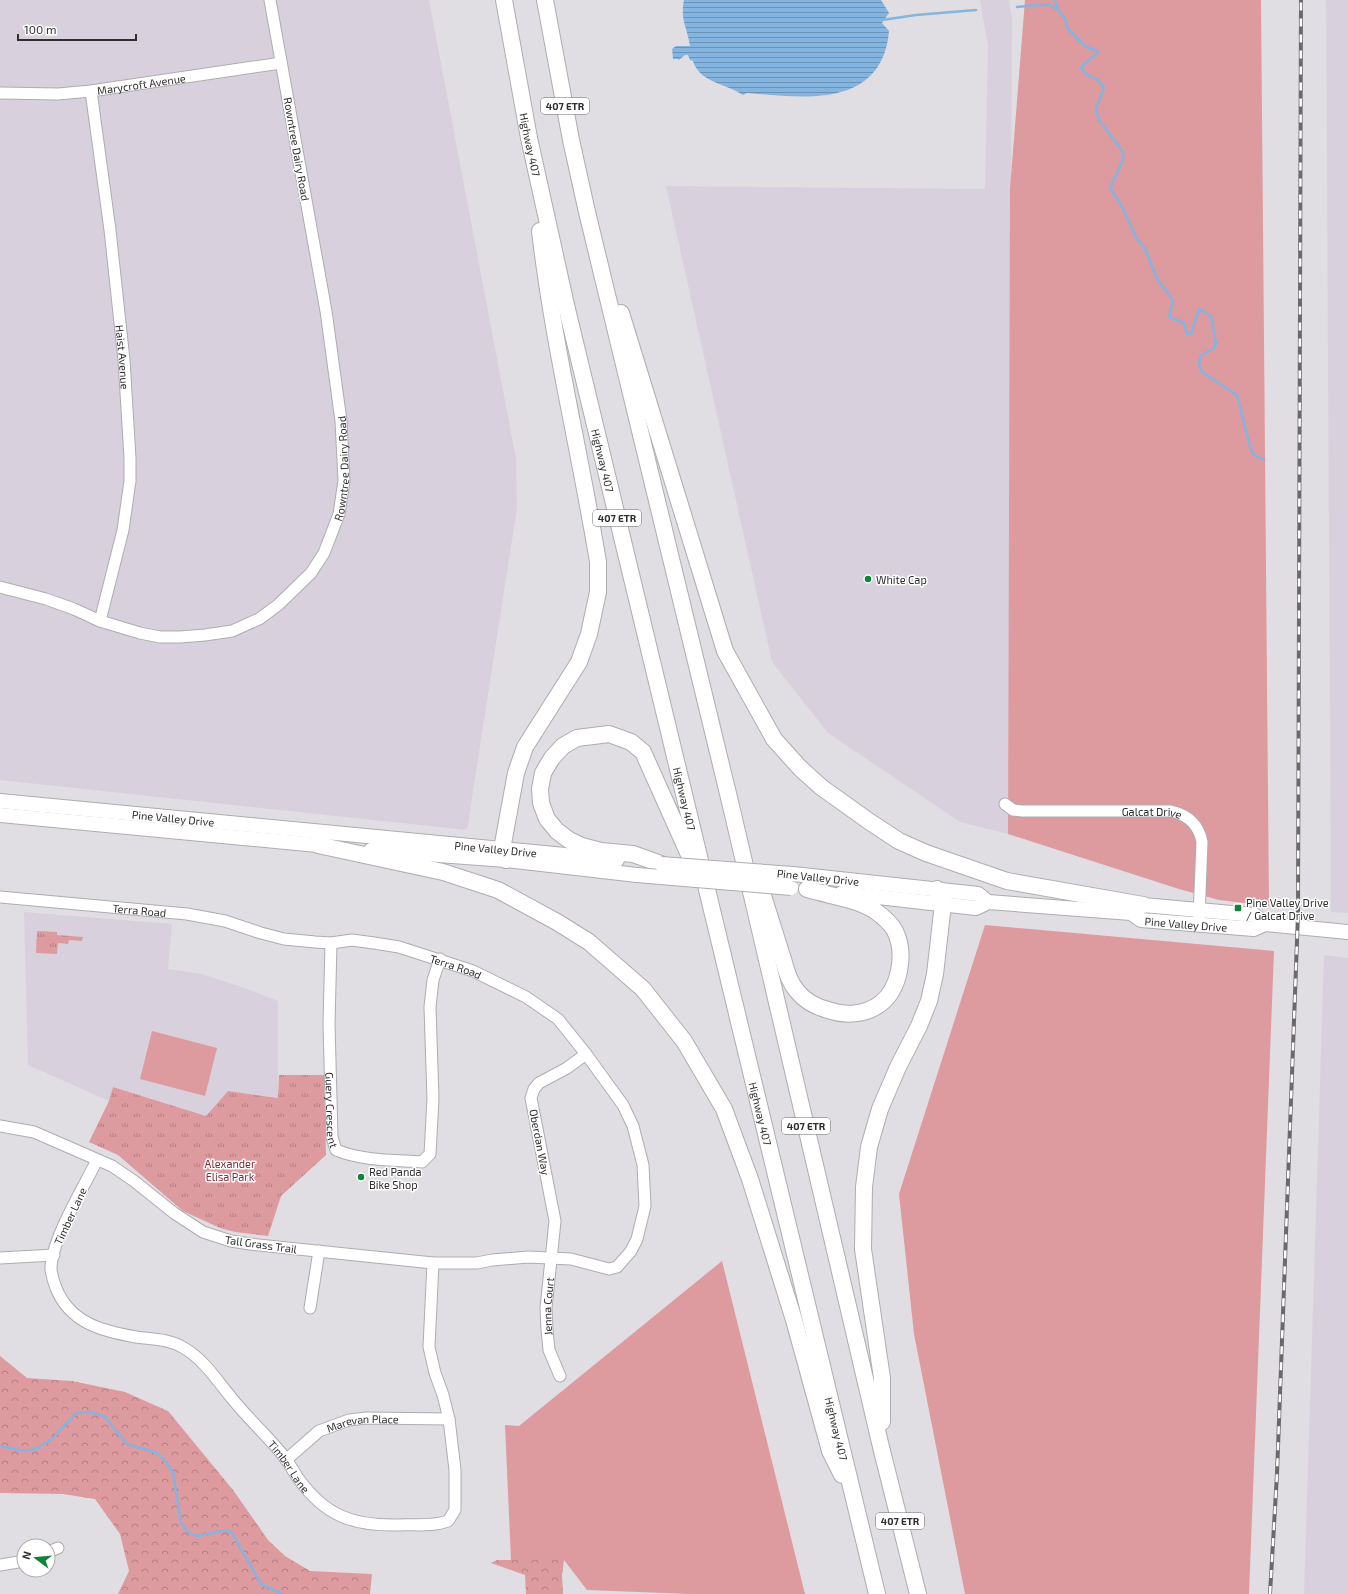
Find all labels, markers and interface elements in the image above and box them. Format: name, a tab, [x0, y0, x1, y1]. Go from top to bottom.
scale bar	[18, 16, 136, 42]
text: 100 m	[24, 22, 56, 36]
street label: Marycroft Avenue	[96, 71, 187, 97]
street label: Rowntree Dairy Road	[281, 96, 313, 202]
road number: 407 ETR	[541, 98, 589, 114]
street label: Highway 407	[518, 112, 544, 178]
street label: Haist Avenue	[114, 324, 132, 390]
street label: Rowntree Dairy Road	[331, 415, 351, 523]
street label: Highway 407	[590, 427, 617, 494]
road number: 407 ETR	[593, 510, 641, 526]
place label: White Cap	[876, 573, 927, 586]
marker: White Cap	[863, 574, 873, 584]
street label: Highway 407	[671, 766, 699, 832]
street label: Galcat Drive	[1122, 805, 1184, 821]
street label: Pine Valley Drive	[131, 807, 215, 828]
street label: Pine Valley Drive	[454, 838, 538, 859]
street label: Pine Valley Drive	[776, 866, 860, 888]
place label: Pine Valley Drive / Galcat Drive	[1246, 896, 1329, 922]
street label: Terra Road	[112, 901, 167, 919]
marker: Pine Valley Drive / Galcat Drive	[1233, 903, 1243, 913]
street label: Pine Valley Drive	[1144, 914, 1228, 933]
street label: Terra Road	[428, 951, 484, 981]
street label: Guery Crescent	[324, 1072, 341, 1149]
street label: Highway 407	[747, 1080, 775, 1147]
street label: Oberdan Way	[527, 1108, 553, 1176]
road number: 407 ETR	[782, 1118, 830, 1134]
park label: Alexander Elisa Park	[205, 1157, 256, 1183]
place label: Red Panda Bike Shop	[369, 1165, 422, 1191]
marker: Red Panda Bike Shop	[356, 1172, 366, 1182]
street label: Timber Lane	[51, 1185, 89, 1247]
street label: Tall Grass Trail	[224, 1233, 299, 1256]
street label: Jenna Court	[539, 1277, 556, 1336]
street label: Highway 407	[823, 1395, 851, 1462]
street label: Marevan Place	[325, 1411, 399, 1434]
street label: Timber Lane	[266, 1437, 313, 1495]
road number: 407 ETR	[876, 1513, 924, 1529]
north arrow	[16, 1538, 56, 1578]
text: N	[19, 1549, 33, 1561]

